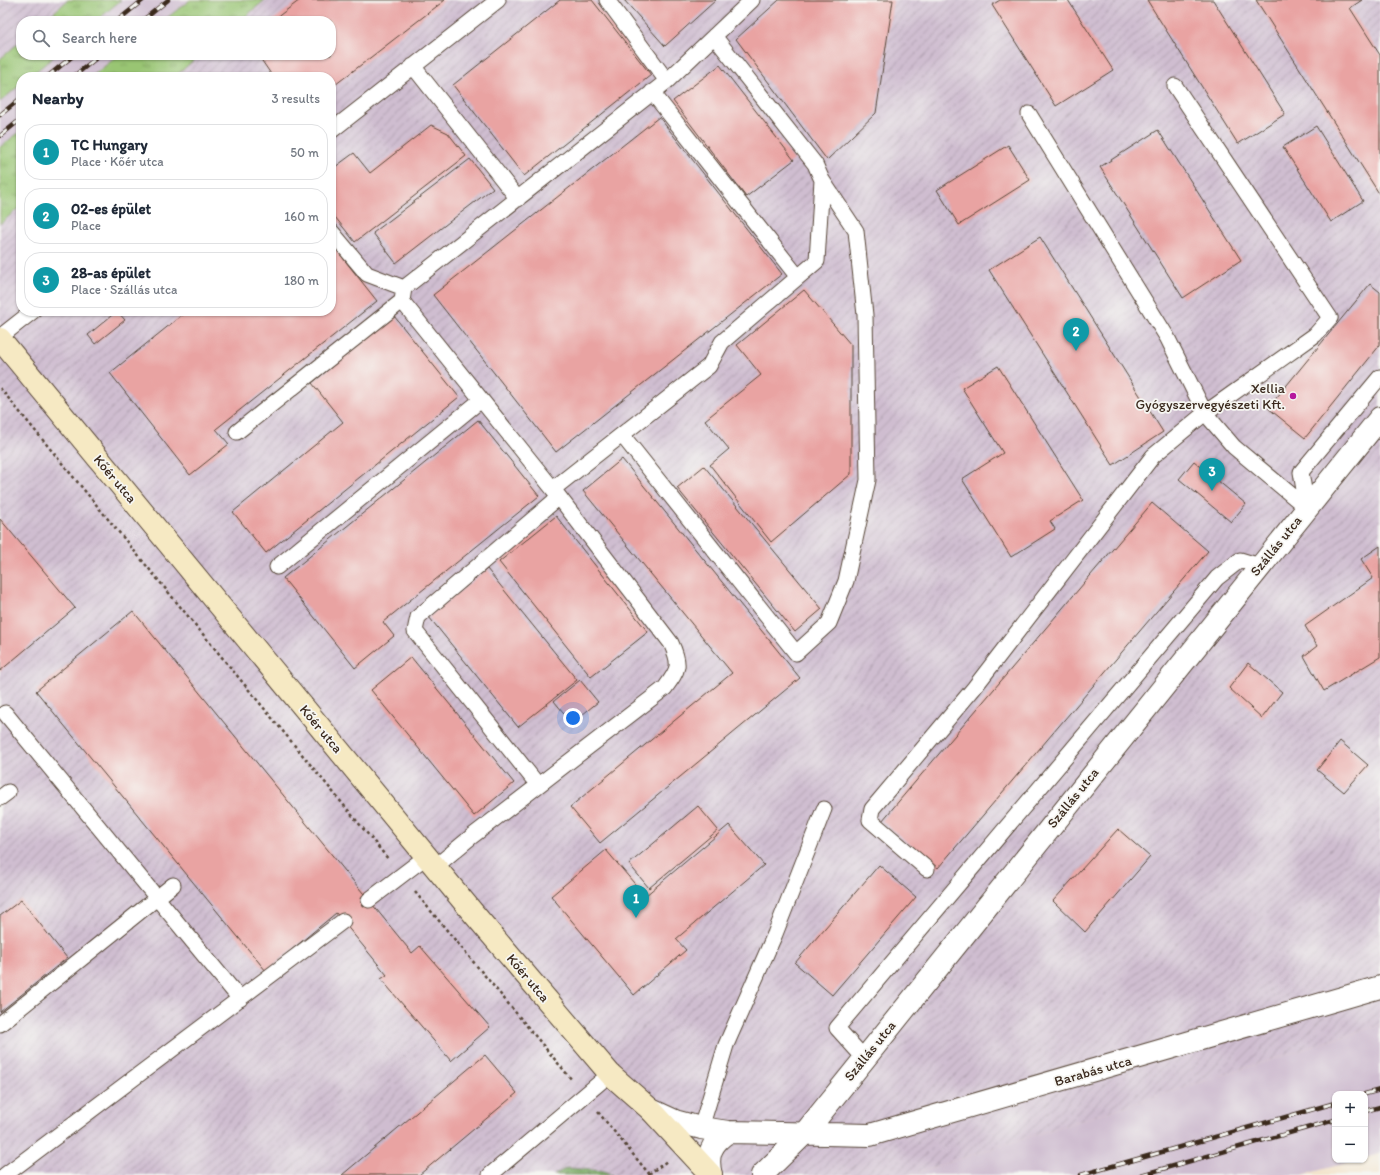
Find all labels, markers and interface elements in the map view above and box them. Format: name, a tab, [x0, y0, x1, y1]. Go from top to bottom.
search box	[16, 16, 336, 60]
icon: search	[30, 27, 52, 49]
text: Search here	[62, 29, 137, 47]
text: Nearby	[32, 88, 84, 108]
text: 3 results	[271, 91, 320, 106]
text: TC Hungary	[71, 136, 148, 154]
text: 1	[43, 145, 49, 160]
text: 50 m	[290, 145, 319, 160]
text: Place · Kőér utca	[71, 154, 164, 169]
text: 02-es épület	[71, 200, 151, 218]
text: 2	[43, 209, 49, 224]
text: 160 m	[284, 209, 319, 224]
text: Place	[71, 218, 101, 233]
text: 28-as épület	[71, 264, 151, 282]
text: 3	[42, 273, 50, 288]
text: 180 m	[284, 273, 319, 288]
text: Place · Szállás utca	[71, 282, 177, 297]
pin: 2	[1063, 318, 1089, 351]
place label: Xellia Gyógyszervegyészeti Kft.	[1135, 380, 1286, 413]
marker: Xellia Gyógyszervegyészeti Kft.	[1288, 391, 1298, 401]
street label: Kőér utca	[90, 451, 140, 507]
pin: 3	[1199, 458, 1225, 491]
street label: Szállás utca	[1247, 512, 1306, 580]
street label: Kőér utca	[296, 701, 346, 757]
your location	[563, 708, 583, 728]
street label: Szállás utca	[1044, 764, 1103, 832]
pin: 1	[623, 885, 649, 918]
street label: Kőér utca	[503, 950, 553, 1006]
street label: Szállás utca	[841, 1017, 900, 1085]
street label: Barabás utca	[1052, 1052, 1134, 1090]
map controls	[1332, 1091, 1368, 1163]
button: +	[1332, 1091, 1368, 1127]
button: −	[1332, 1127, 1368, 1163]

